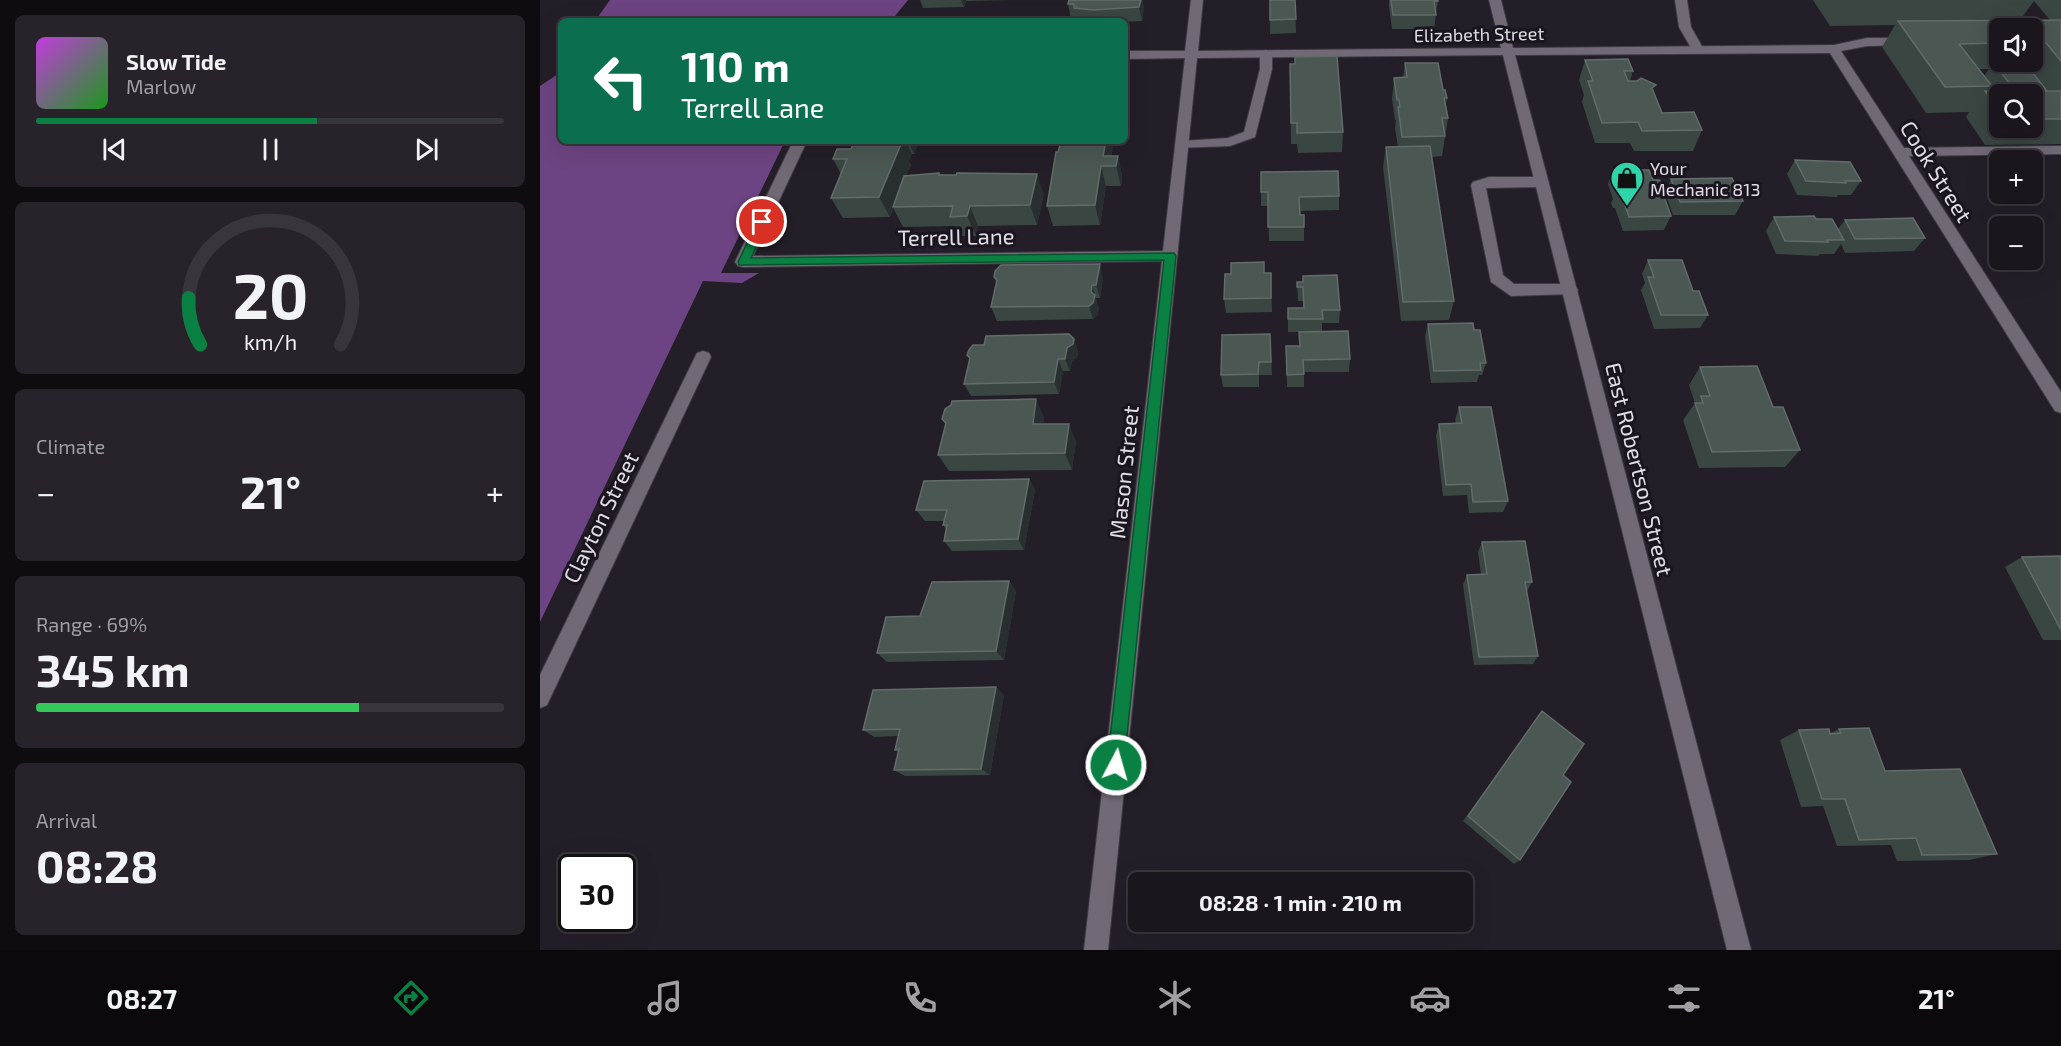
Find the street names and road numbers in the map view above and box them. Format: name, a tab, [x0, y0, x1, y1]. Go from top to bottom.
street label: Elizabeth Street	[1414, 22, 1544, 46]
street label: Cook Street	[1896, 116, 1978, 226]
street label: Terrell Lane	[897, 222, 1015, 250]
street label: East Robertson Street	[1601, 360, 1679, 578]
street label: Mason Street	[1103, 404, 1143, 540]
street label: Clayton Street	[557, 447, 643, 587]

